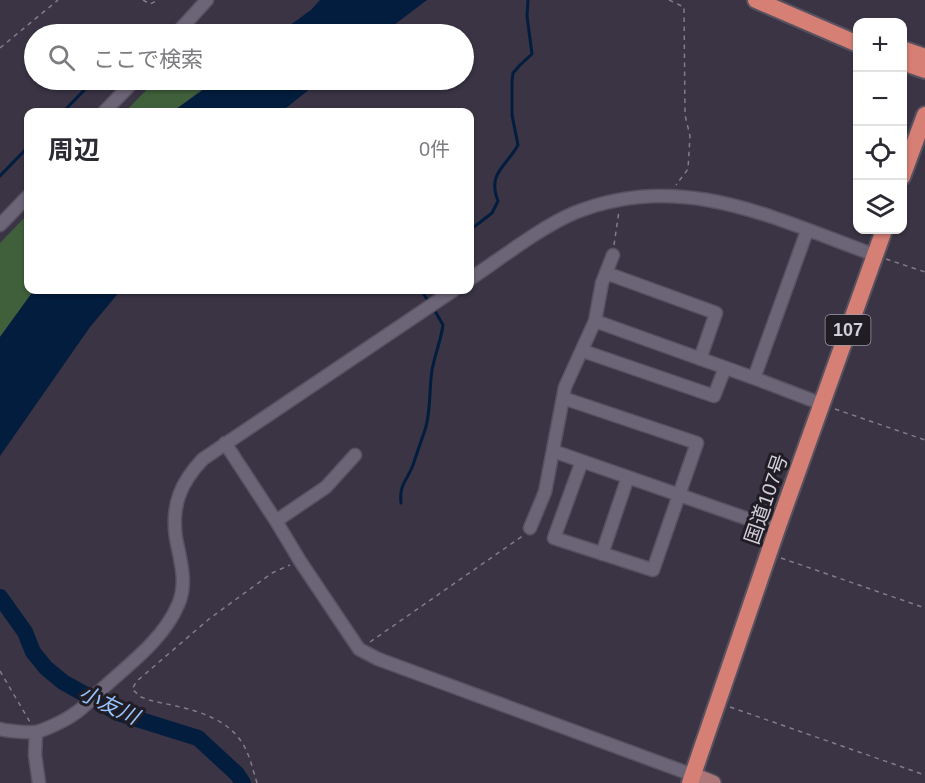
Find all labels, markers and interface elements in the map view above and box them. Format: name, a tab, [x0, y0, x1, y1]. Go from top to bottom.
map controls	[853, 18, 907, 234]
button: +	[853, 18, 907, 72]
search box	[24, 24, 474, 90]
icon: search	[45, 41, 78, 74]
text: ここで検索	[93, 47, 203, 72]
button: −	[853, 72, 907, 126]
button: locate	[853, 126, 907, 180]
text: 周辺	[48, 135, 100, 165]
text: 0件	[419, 138, 450, 160]
button: layers	[853, 180, 907, 234]
road number: 107	[826, 315, 870, 345]
street label: 国道107号	[740, 451, 792, 547]
water label: 小友川	[76, 681, 144, 729]

